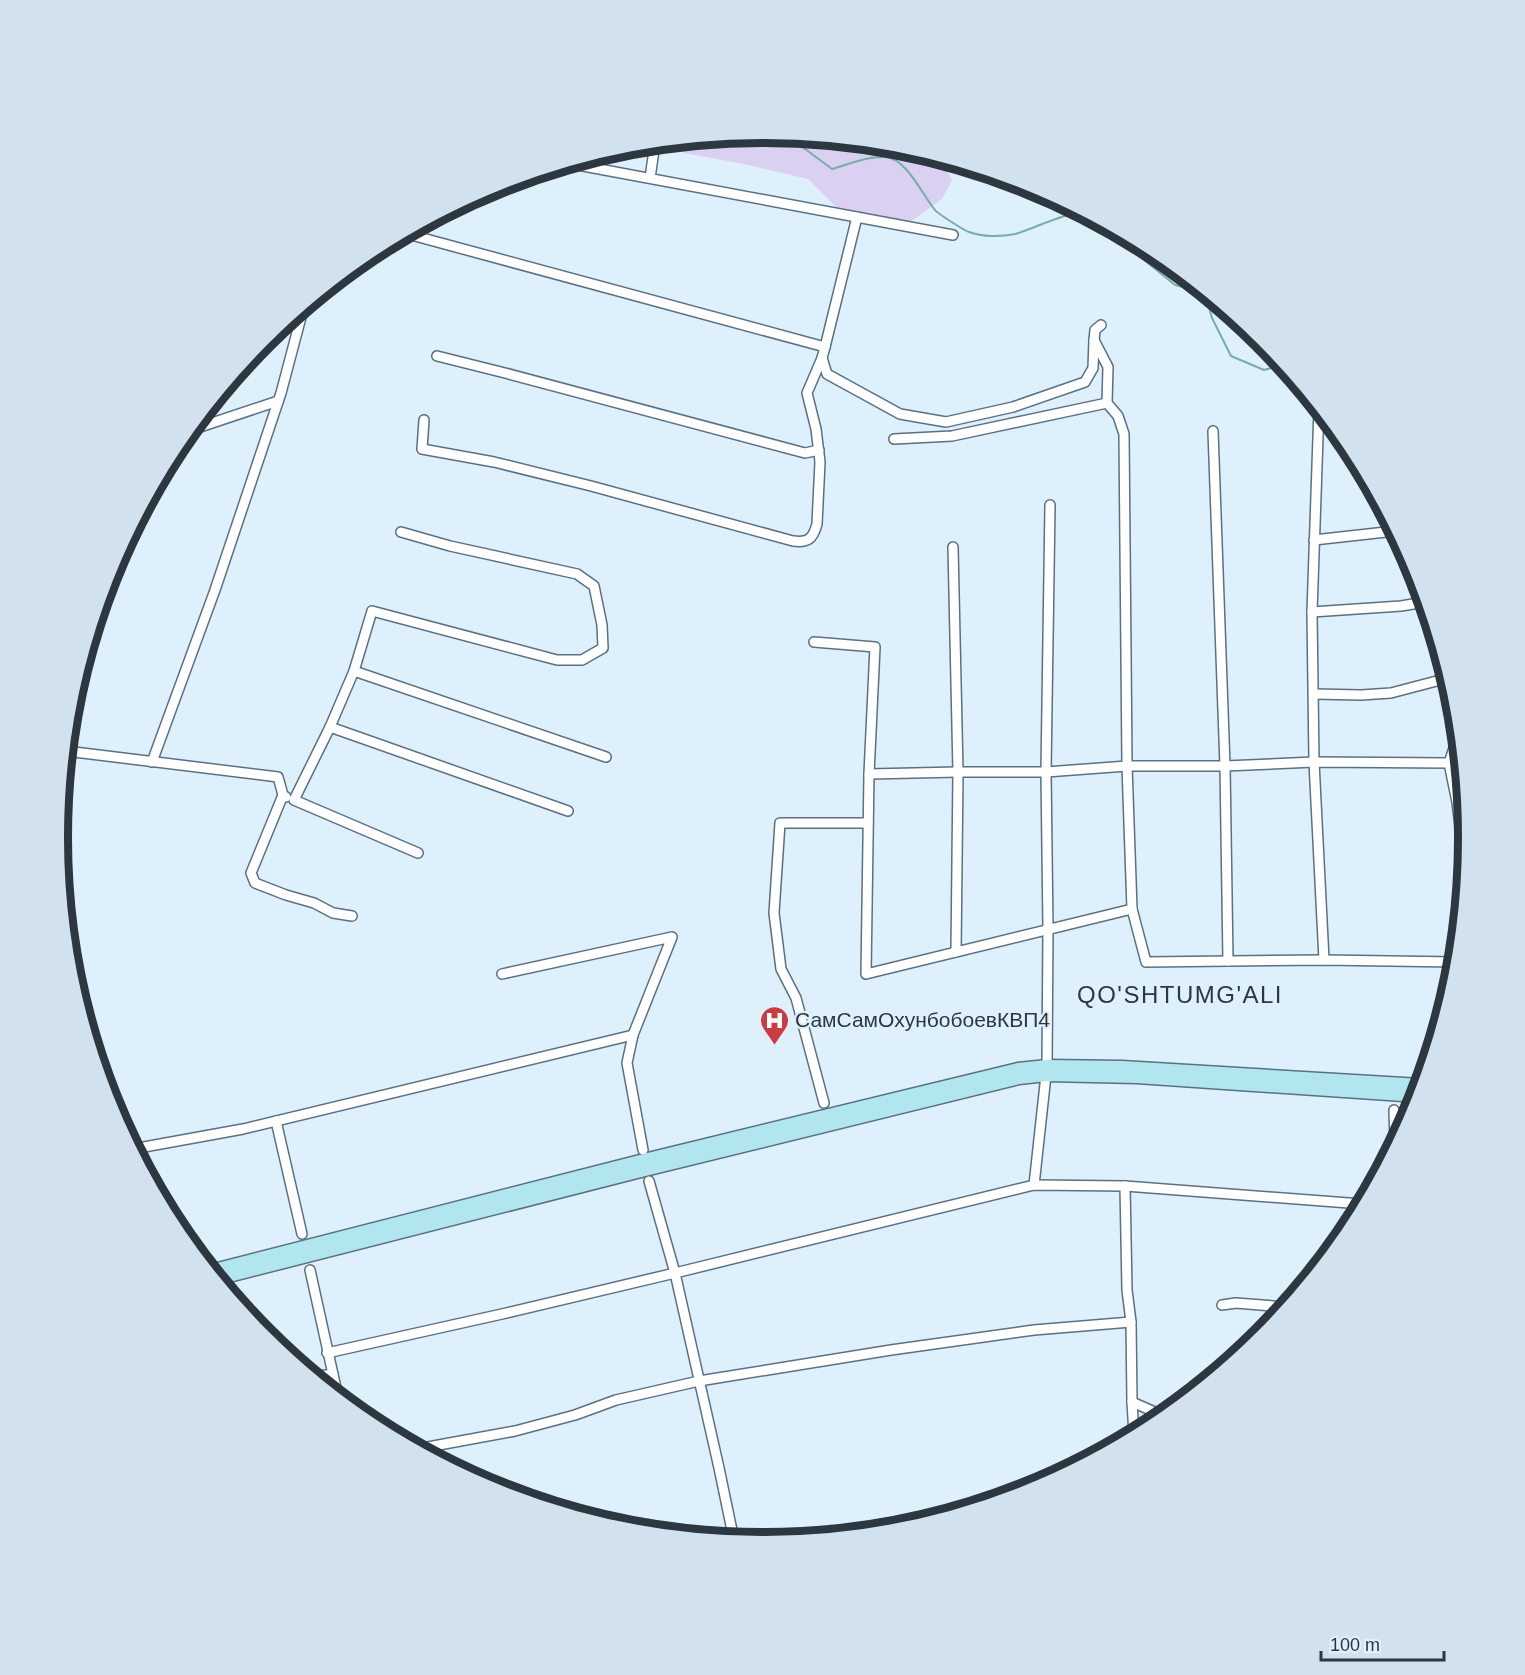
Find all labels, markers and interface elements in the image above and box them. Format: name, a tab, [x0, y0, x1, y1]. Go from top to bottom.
district label: QO'SHTUMG'ALI	[1077, 981, 1283, 1008]
hospital icon: СамСамОхунбобоевКВП4	[758, 1004, 790, 1046]
place label: СамСамОхунбобоевКВП4	[795, 1008, 1050, 1031]
scale bar	[1321, 1624, 1444, 1662]
text: 100 m	[1330, 1635, 1380, 1655]

